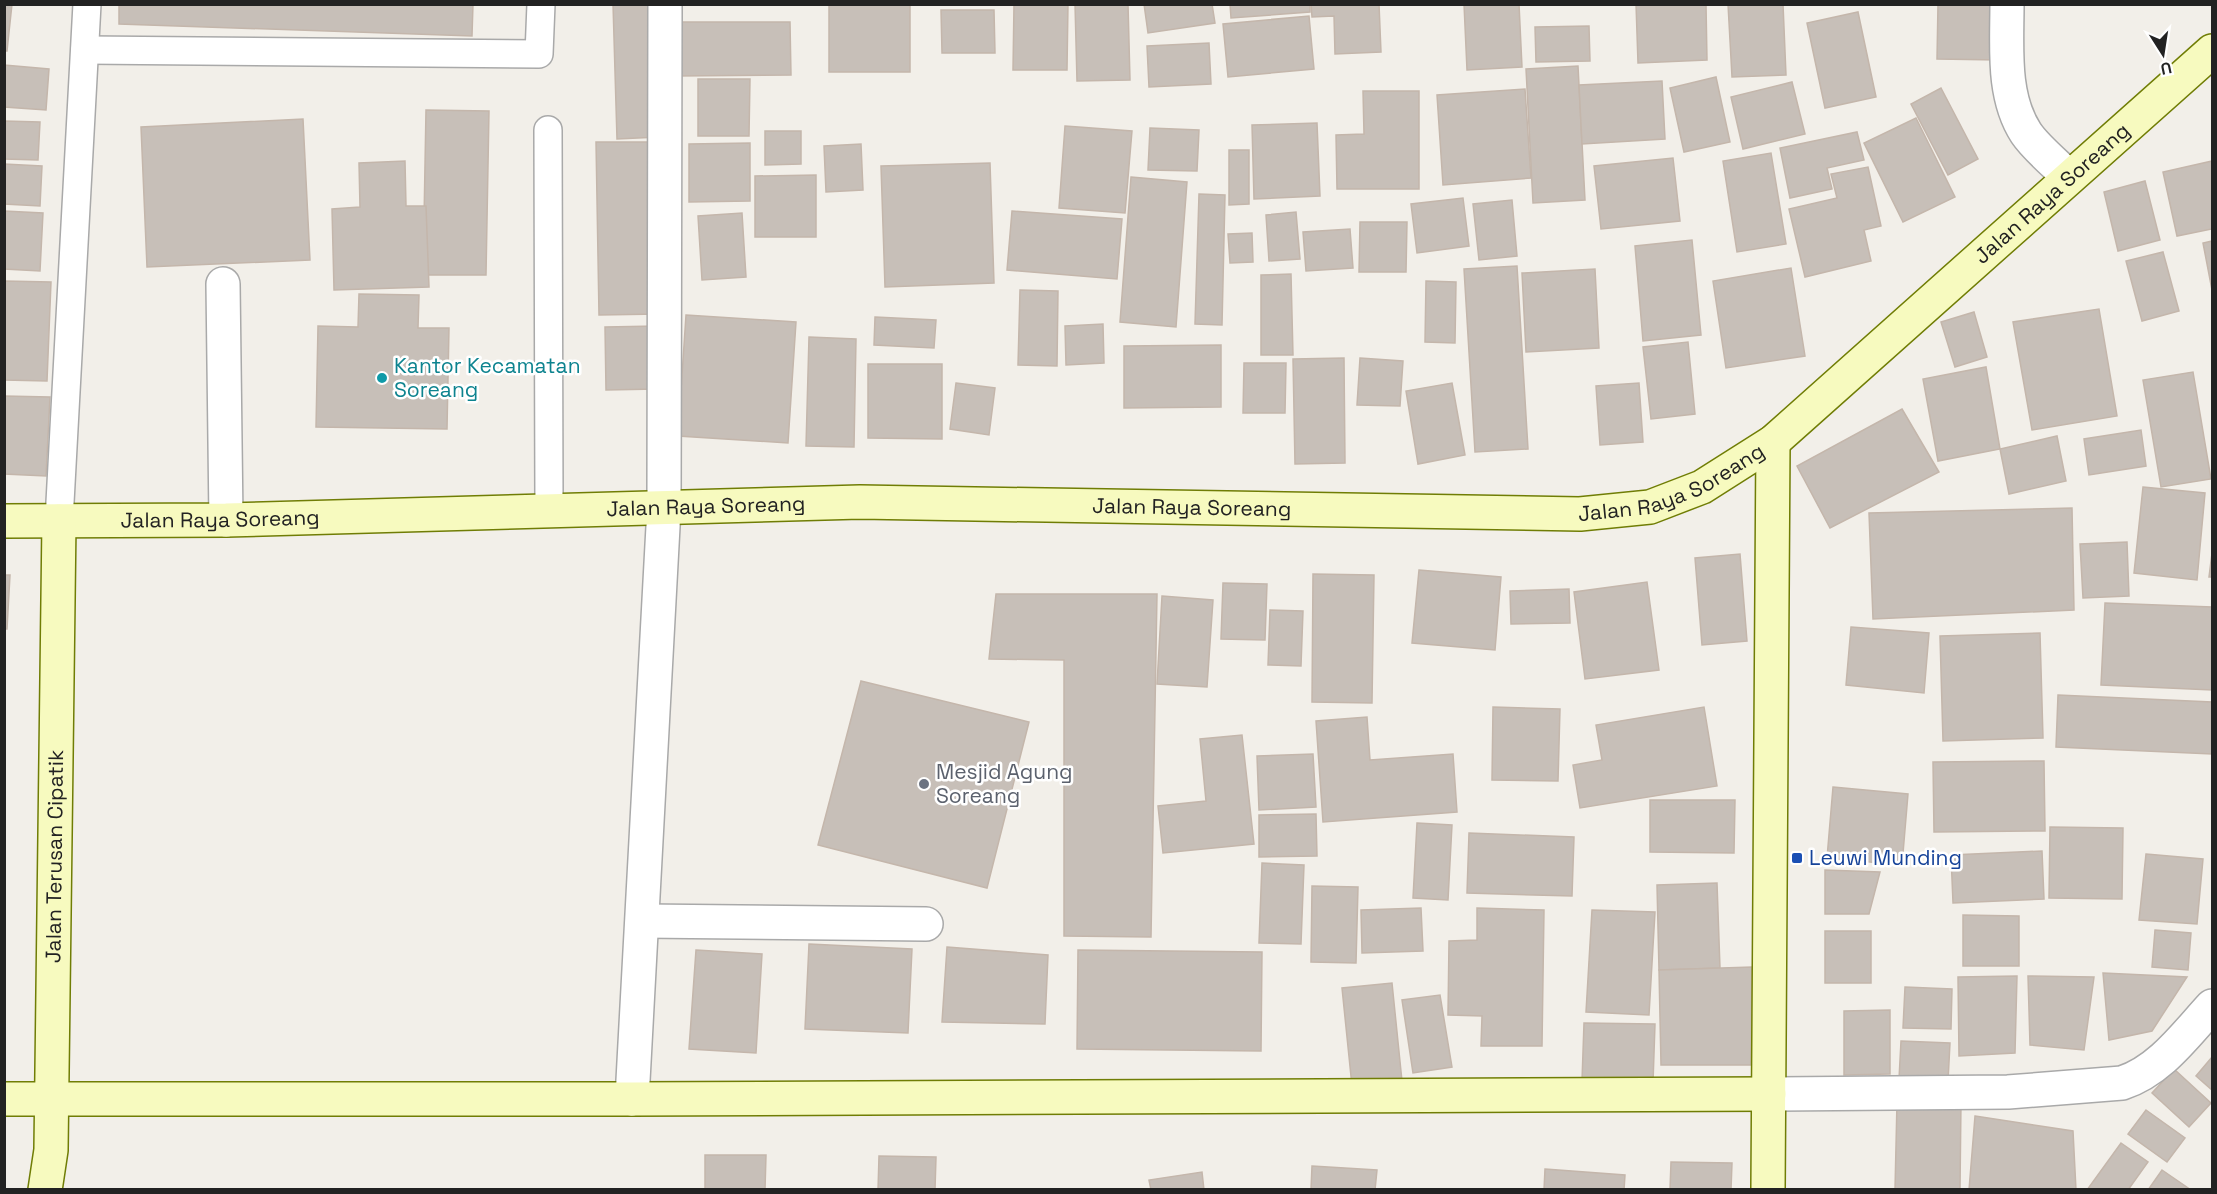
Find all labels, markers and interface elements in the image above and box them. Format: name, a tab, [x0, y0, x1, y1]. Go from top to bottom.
north arrow	[2133, 24, 2193, 84]
text: U	[2159, 57, 2173, 80]
street label: Jalan Raya Soreang	[1968, 117, 2135, 270]
place label: Kantor Kecamatan Soreang	[394, 352, 581, 403]
marker: Kantor Kecamatan Soreang	[375, 371, 389, 385]
street label: Jalan Raya Soreang	[1577, 437, 1769, 527]
street label: Jalan Raya Soreang	[606, 490, 806, 522]
street label: Jalan Raya Soreang	[1092, 492, 1292, 522]
street label: Jalan Raya Soreang	[120, 503, 320, 533]
street label: Jalan Terusan Cipatik	[39, 750, 69, 963]
place label: Mesjid Agung Soreang	[936, 758, 1073, 809]
marker: Mesjid Agung Soreang	[917, 777, 931, 791]
place label: Leuwi Munding	[1809, 844, 1962, 871]
marker: Leuwi Munding	[1790, 851, 1804, 865]

